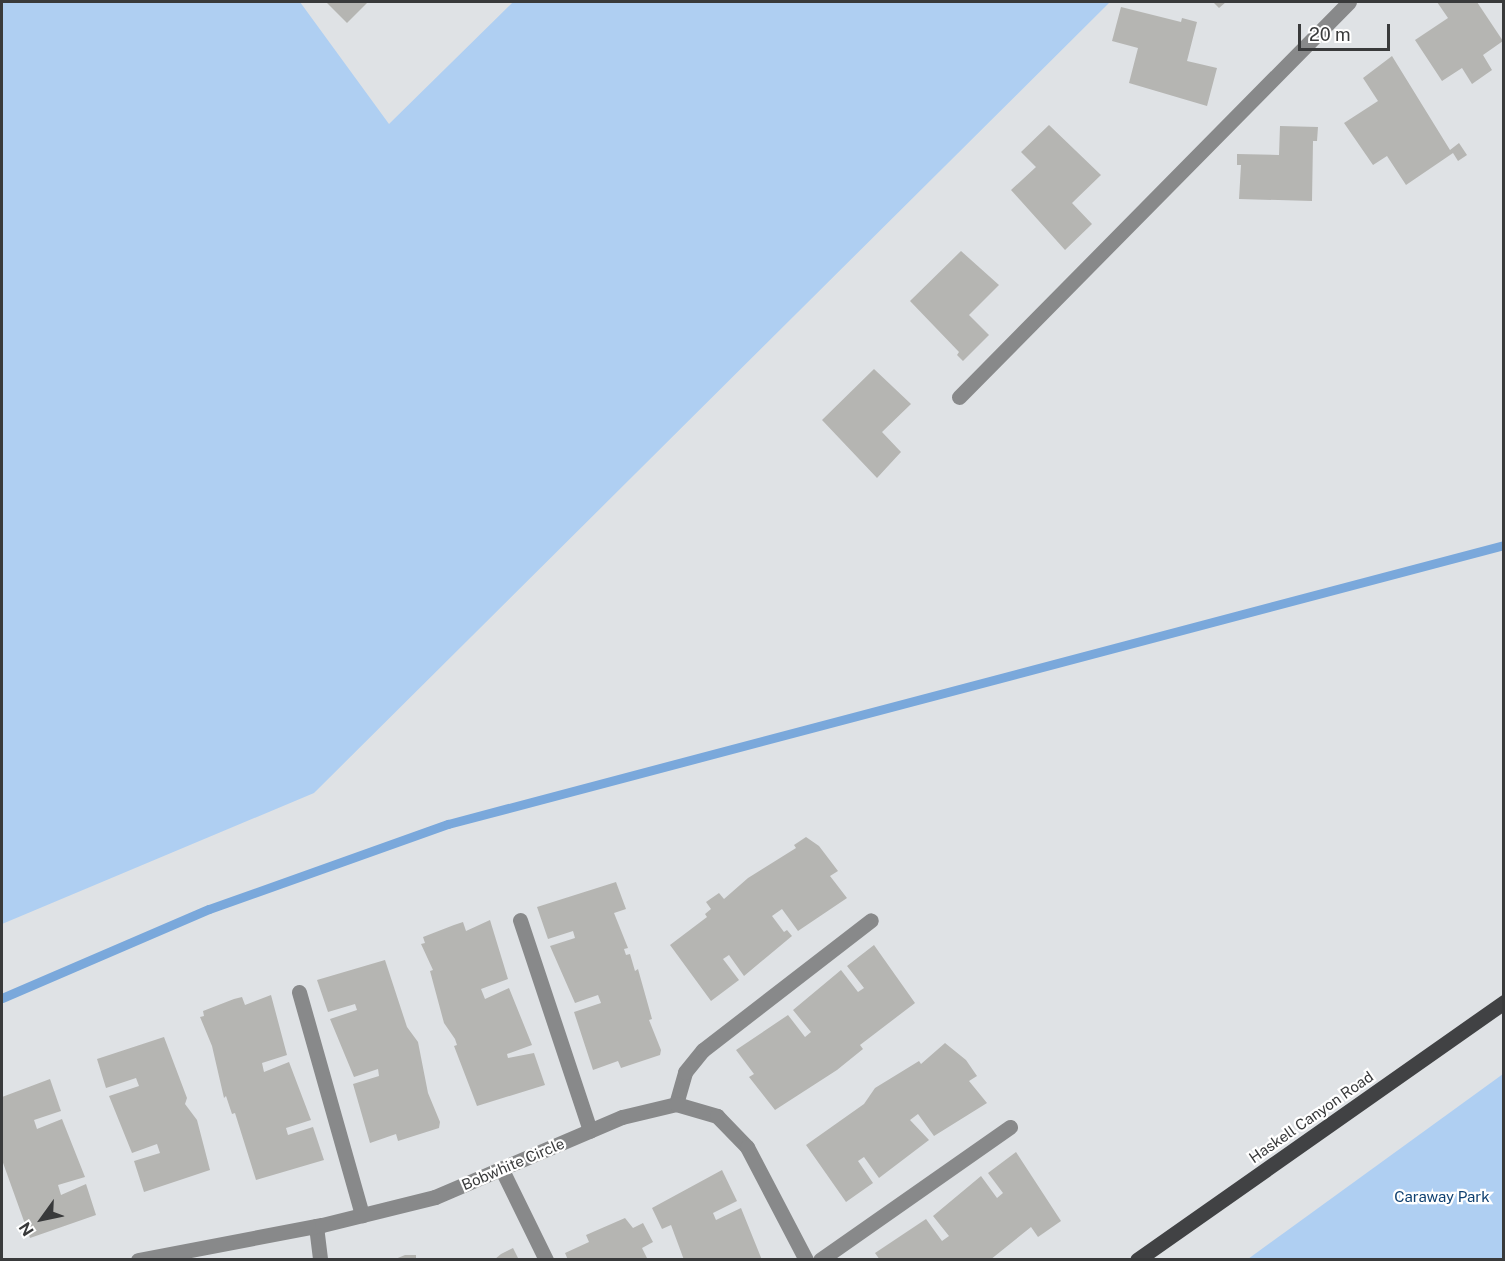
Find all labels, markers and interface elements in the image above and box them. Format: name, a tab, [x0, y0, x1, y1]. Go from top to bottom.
scale bar	[1301, 12, 1392, 50]
text: 20 m	[1309, 24, 1351, 45]
street label: Haskell Canyon Road	[1245, 1067, 1377, 1167]
street label: Bobwhite Circle	[459, 1134, 567, 1194]
park label: Caraway Park	[1394, 1188, 1490, 1206]
north arrow	[12, 1189, 72, 1249]
text: N	[15, 1219, 38, 1240]

